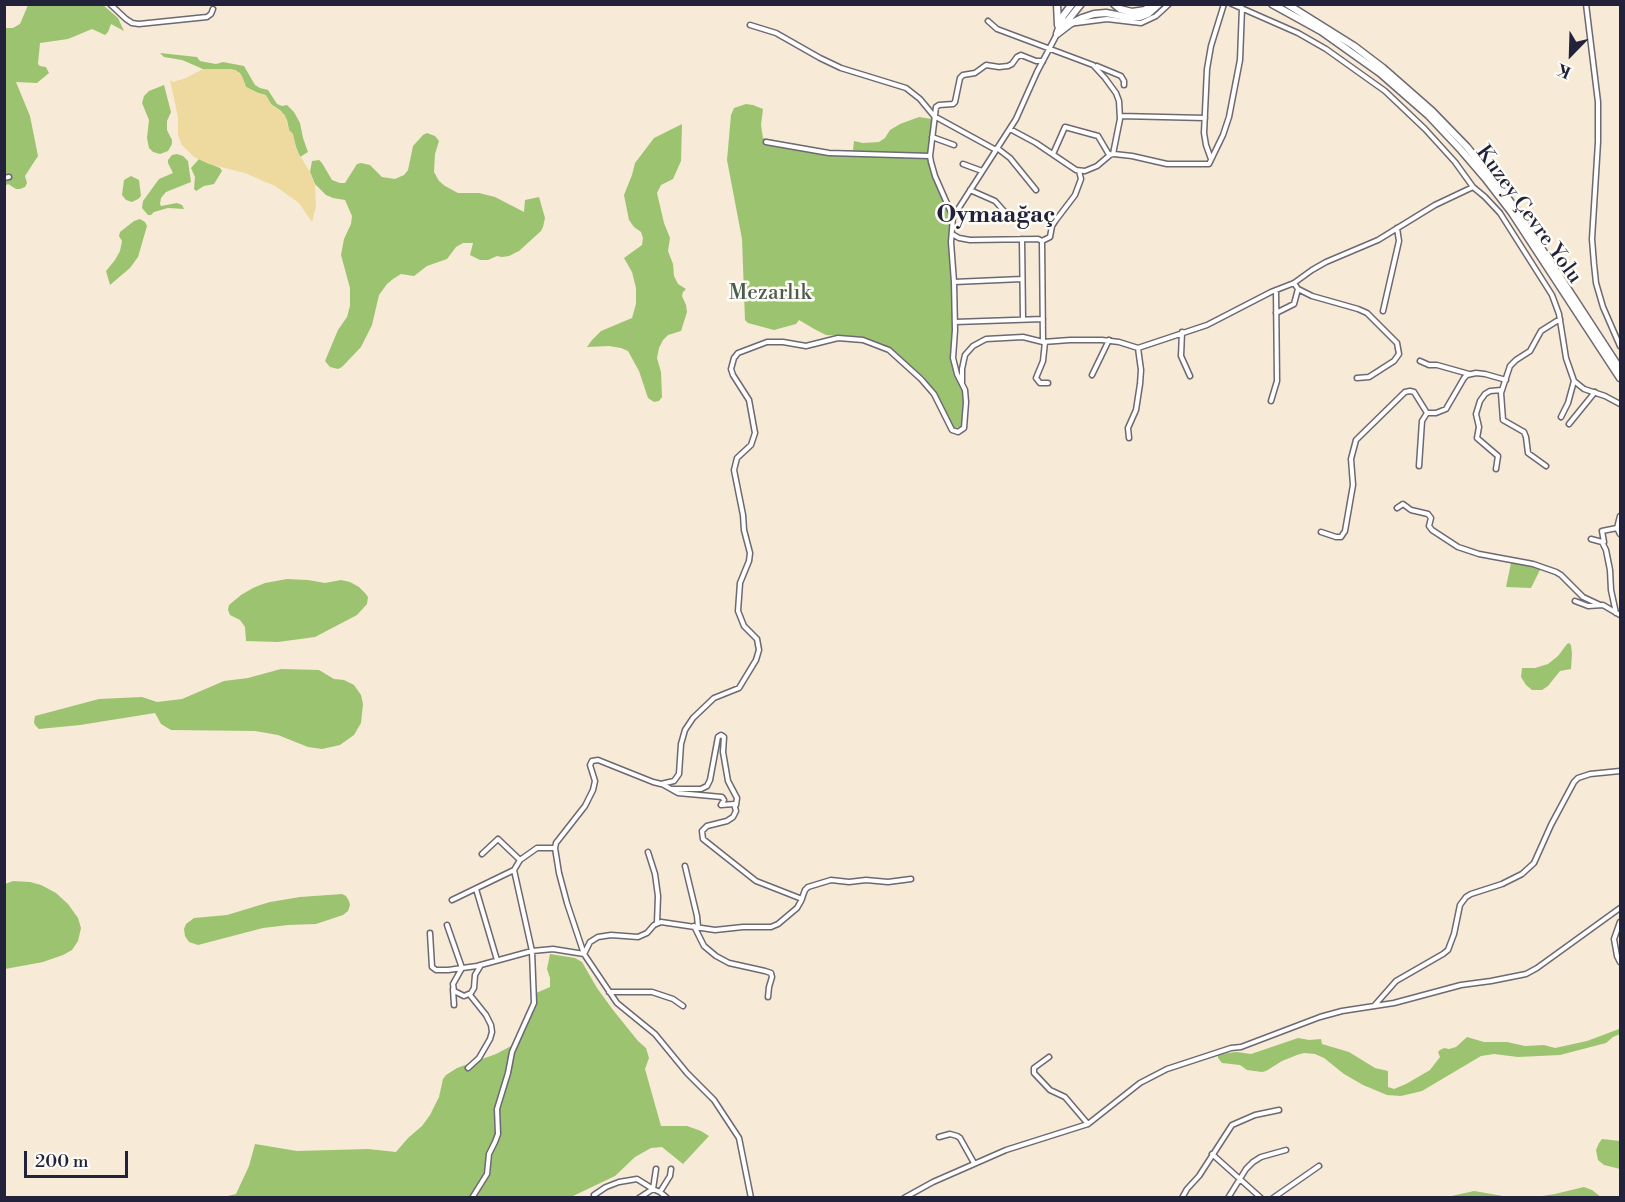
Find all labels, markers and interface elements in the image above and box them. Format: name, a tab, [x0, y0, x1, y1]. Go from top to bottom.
north arrow	[1541, 24, 1601, 84]
text: K	[1554, 59, 1574, 82]
street label: Kuzey Çevre Yolu	[1470, 141, 1586, 289]
district label: Oymaağaç	[937, 202, 1055, 230]
park label: Mezarlık	[729, 281, 811, 307]
scale bar	[27, 1139, 130, 1177]
text: 200 m	[35, 1150, 89, 1173]

